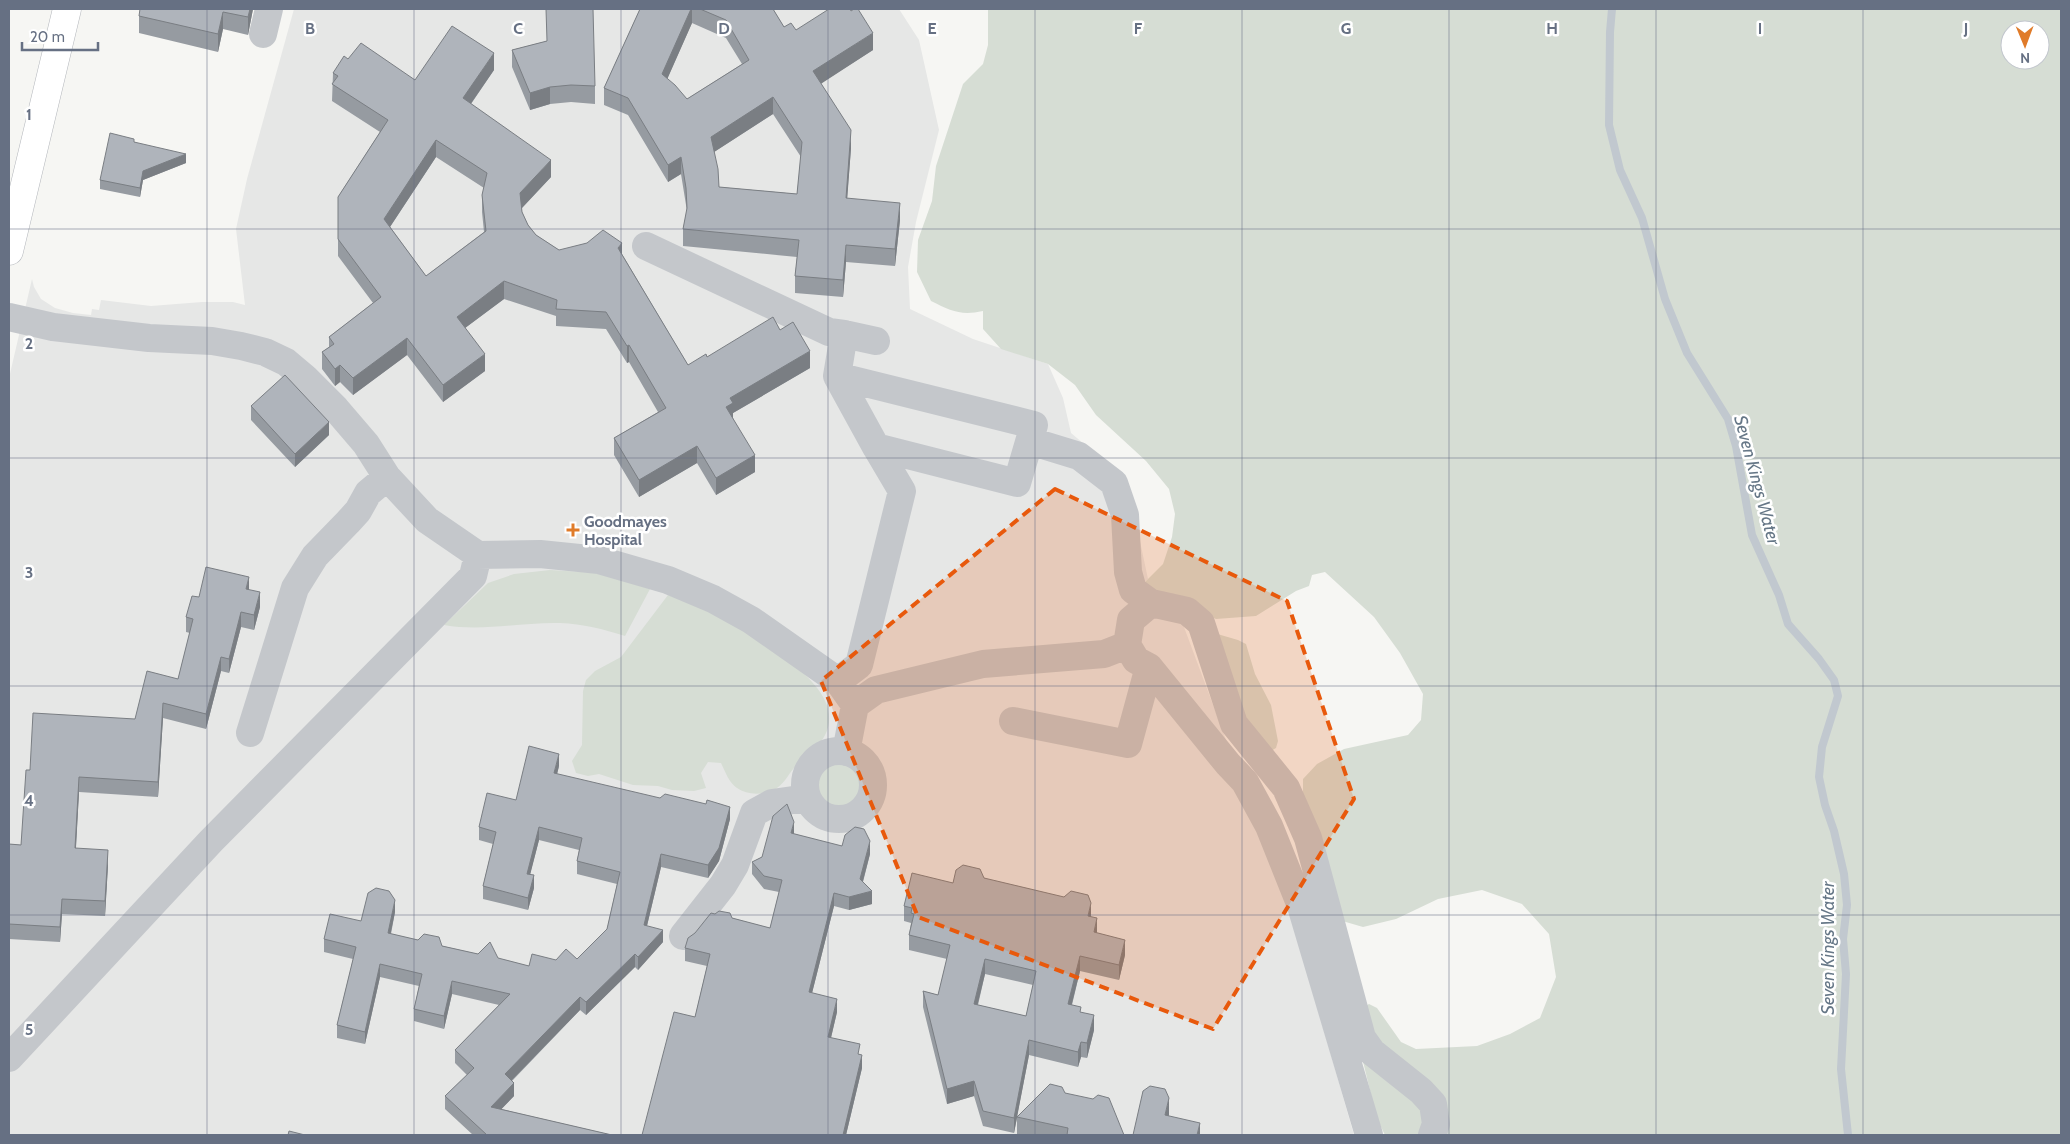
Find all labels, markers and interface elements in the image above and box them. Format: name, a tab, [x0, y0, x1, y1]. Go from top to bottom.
text: B	[305, 19, 315, 38]
text: C	[513, 19, 523, 38]
text: D	[718, 19, 730, 38]
text: E	[927, 19, 937, 38]
text: F	[1134, 19, 1143, 38]
text: G	[1341, 19, 1351, 38]
text: H	[1546, 19, 1558, 38]
text: I	[1758, 19, 1762, 38]
text: J	[1963, 19, 1968, 38]
scale bar	[22, 20, 99, 52]
north arrow	[2000, 20, 2050, 70]
text: 20 m	[30, 28, 65, 46]
text: N	[2020, 49, 2030, 67]
text: 1	[26, 105, 32, 124]
text: 2	[25, 334, 33, 353]
water label: Seven Kings Water	[1729, 413, 1785, 549]
place label: Goodmayes Hospital	[584, 512, 667, 549]
marker: Goodmayes Hospital	[566, 523, 580, 537]
text: 3	[25, 563, 33, 582]
text: 4	[24, 791, 34, 810]
water label: Seven Kings Water	[1817, 880, 1839, 1015]
text: 5	[25, 1020, 33, 1039]

